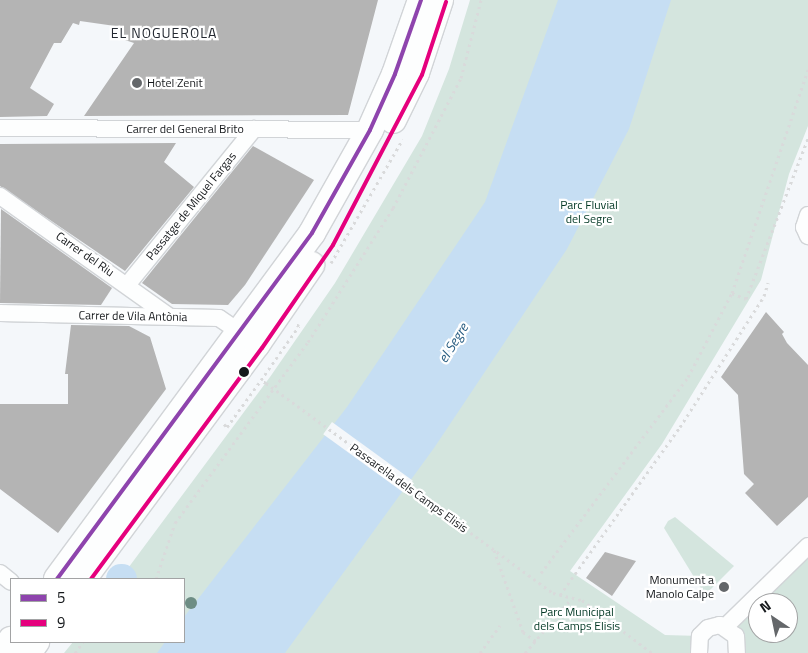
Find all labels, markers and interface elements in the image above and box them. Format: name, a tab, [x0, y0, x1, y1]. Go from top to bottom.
district label: EL NOGUEROLA	[109, 25, 219, 41]
place label: Hotel Zenit	[147, 76, 203, 90]
marker: Hotel Zenit	[131, 77, 143, 89]
street label: Carrer del General Brito	[126, 122, 244, 136]
street label: Passatge de Miquel Fargas	[143, 149, 239, 263]
park label: Parc Fluvial del Segre	[560, 198, 618, 226]
street label: Carrer del Riu	[53, 229, 117, 279]
street label: Carrer de Vila Antònia	[78, 308, 188, 324]
water label: el Segre	[434, 320, 472, 366]
unlabelled marker	[239, 367, 249, 377]
street label: Passarel·la dels Camps Elisis	[347, 440, 471, 536]
place label: Monument a Manolo Calpe	[646, 573, 714, 601]
legend	[10, 578, 185, 643]
marker: Monument a Manolo Calpe	[718, 581, 730, 593]
text: 5	[57, 586, 65, 609]
north arrow	[748, 593, 798, 643]
text: N	[755, 595, 775, 617]
park label: Parc Municipal dels Camps Elisis	[534, 605, 620, 633]
text: 9	[57, 611, 65, 634]

